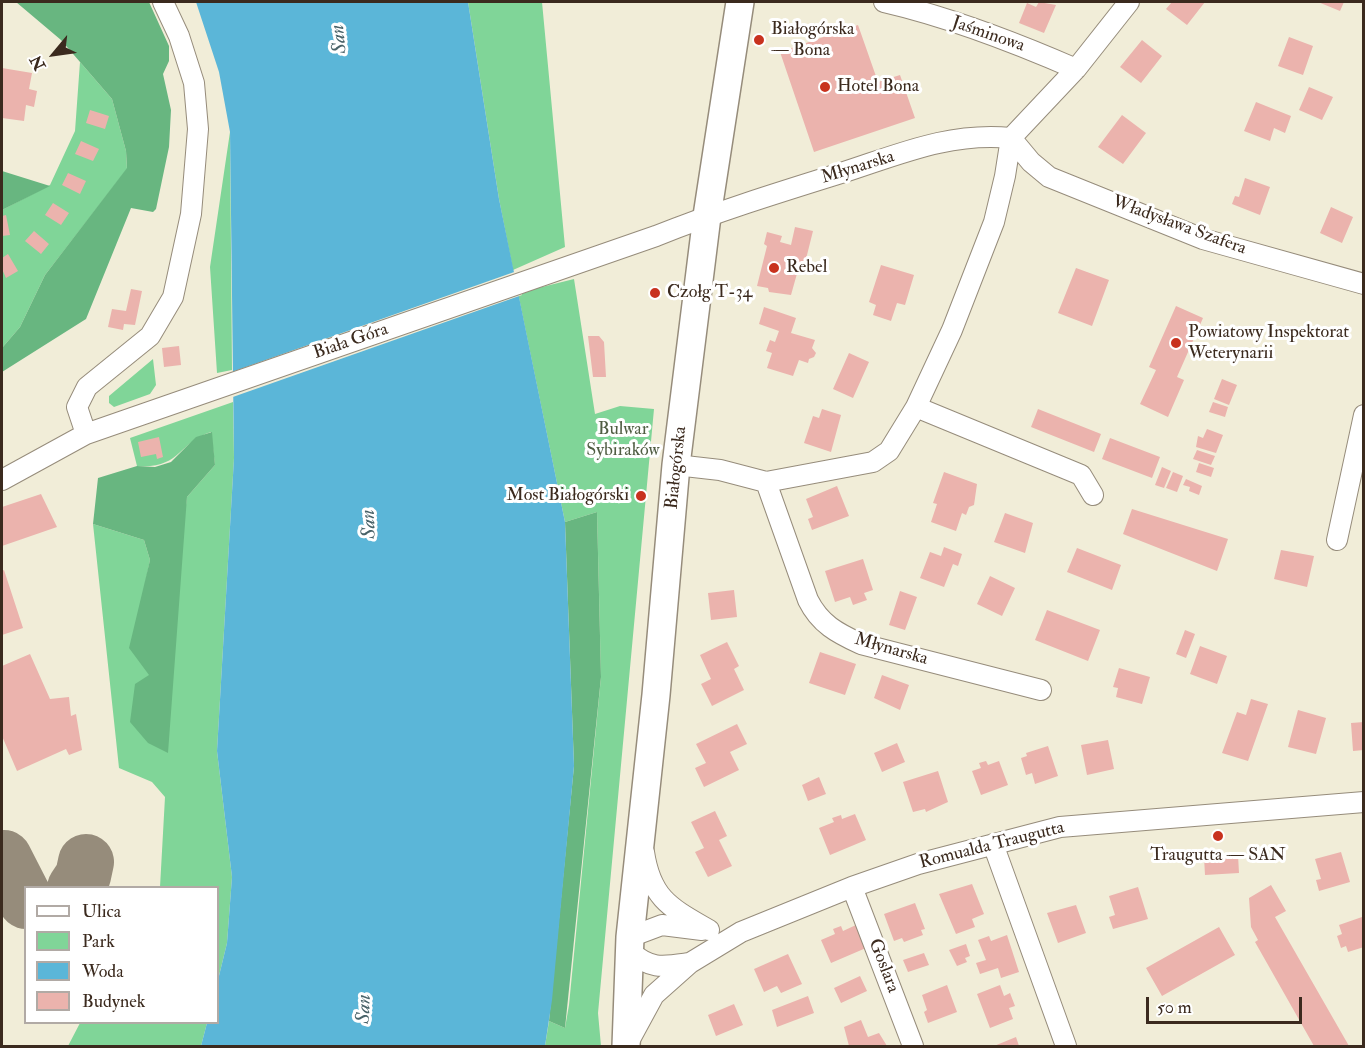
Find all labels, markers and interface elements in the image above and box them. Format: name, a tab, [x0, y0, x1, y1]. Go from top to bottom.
street label: Jaśminowa	[949, 13, 1027, 57]
place label: Białogórska — Bona	[771, 19, 854, 62]
water label: San	[327, 23, 353, 55]
north arrow	[24, 24, 84, 84]
marker: Białogórska — Bona	[752, 33, 766, 47]
text: N	[26, 52, 50, 74]
place label: Hotel Bona	[837, 76, 919, 98]
marker: Hotel Bona	[818, 80, 832, 94]
street label: Młynarska	[819, 147, 897, 189]
street label: Władysława Szafera	[1109, 192, 1249, 260]
place label: Rebel	[786, 257, 827, 279]
marker: Rebel	[767, 261, 781, 275]
place label: Czołg T-34	[667, 282, 752, 304]
marker: Czołg T-34	[648, 286, 662, 300]
street label: Biała Góra	[311, 319, 391, 365]
place label: Powiatowy Inspektorat Weterynarii	[1188, 322, 1349, 364]
marker: Powiatowy Inspektorat Weterynarii	[1169, 336, 1183, 350]
park label: Bulwar Sybiraków	[586, 419, 660, 462]
street label: Białogórska	[662, 425, 692, 511]
place label: Most Białogórski	[507, 485, 629, 507]
marker: Most Białogórski	[634, 489, 648, 503]
water label: San	[357, 509, 383, 539]
street label: Młynarska	[852, 629, 930, 671]
street label: Romualda Traugutta	[917, 818, 1067, 874]
marker: Traugutta — SAN	[1211, 829, 1225, 843]
place label: Traugutta — SAN	[1150, 845, 1286, 867]
legend	[24, 886, 219, 1024]
text: Ulica	[82, 900, 121, 923]
text: Park	[82, 930, 115, 953]
street label: Goslara	[863, 936, 903, 996]
text: Woda	[82, 960, 124, 983]
scale bar	[1149, 985, 1305, 1023]
text: Budynek	[82, 990, 145, 1013]
water label: San	[352, 994, 378, 1024]
text: 50 m	[1157, 996, 1192, 1019]

